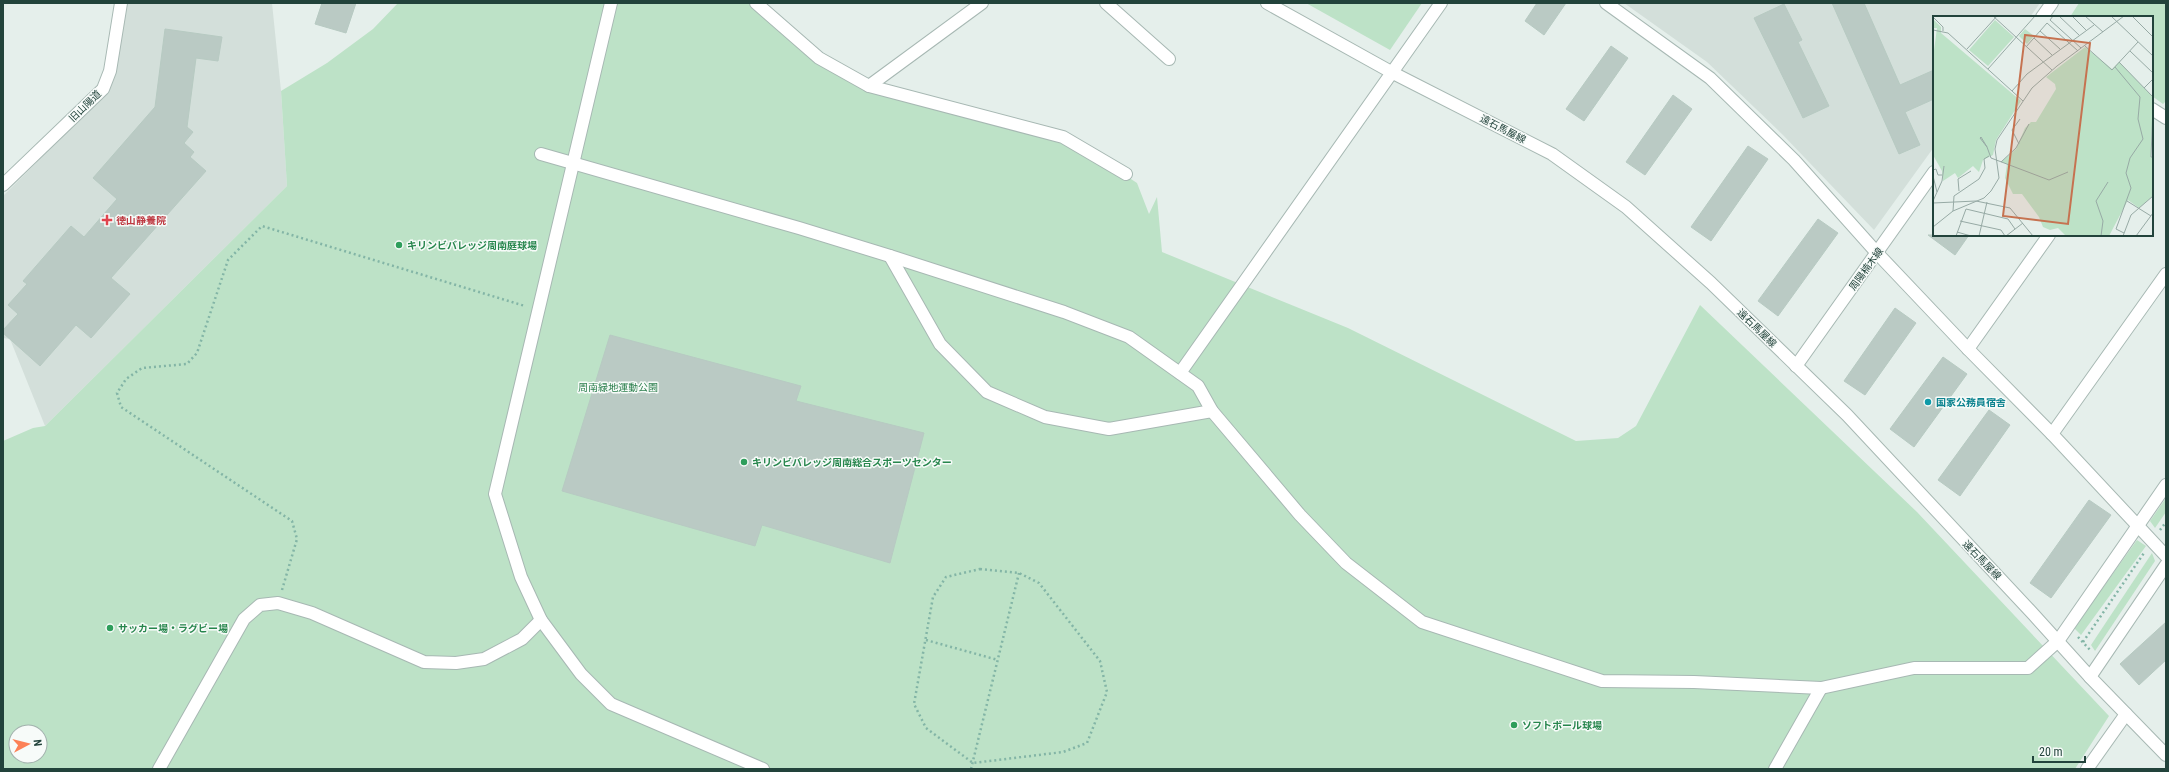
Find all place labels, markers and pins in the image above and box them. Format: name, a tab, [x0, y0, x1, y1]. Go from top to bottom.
marker: 徳山静養院	[101, 214, 113, 226]
place label: 徳山静養院	[116, 215, 166, 226]
marker: キリンビバレッジ周南庭球場	[394, 240, 404, 250]
place label: キリンビバレッジ周南庭球場	[407, 240, 537, 251]
marker: 国家公務員宿舎	[1923, 397, 1933, 407]
place label: 国家公務員宿舎	[1936, 397, 2006, 408]
marker: キリンビバレッジ周南総合スポーツセンター	[739, 457, 749, 467]
place label: キリンビバレッジ周南総合スポーツセンター	[752, 457, 952, 468]
marker: サッカー場・ラグビー場	[105, 623, 115, 633]
place label: サッカー場・ラグビー場	[118, 623, 228, 634]
marker: ソフトボール球場	[1509, 720, 1519, 730]
place label: ソフトボール球場	[1522, 720, 1602, 731]

